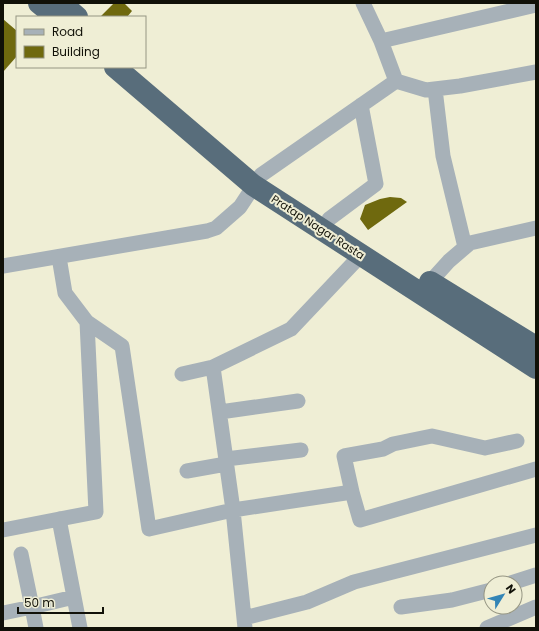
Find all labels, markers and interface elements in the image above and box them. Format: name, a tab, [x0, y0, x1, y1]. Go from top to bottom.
legend	[16, 16, 146, 68]
text: Road	[52, 23, 83, 40]
text: Building	[52, 43, 100, 60]
street label: Pratap Nagar Rasta	[268, 191, 368, 263]
north arrow	[483, 575, 523, 615]
text: N	[502, 581, 520, 597]
scale bar	[18, 589, 103, 615]
text: 50 m	[24, 594, 55, 611]

